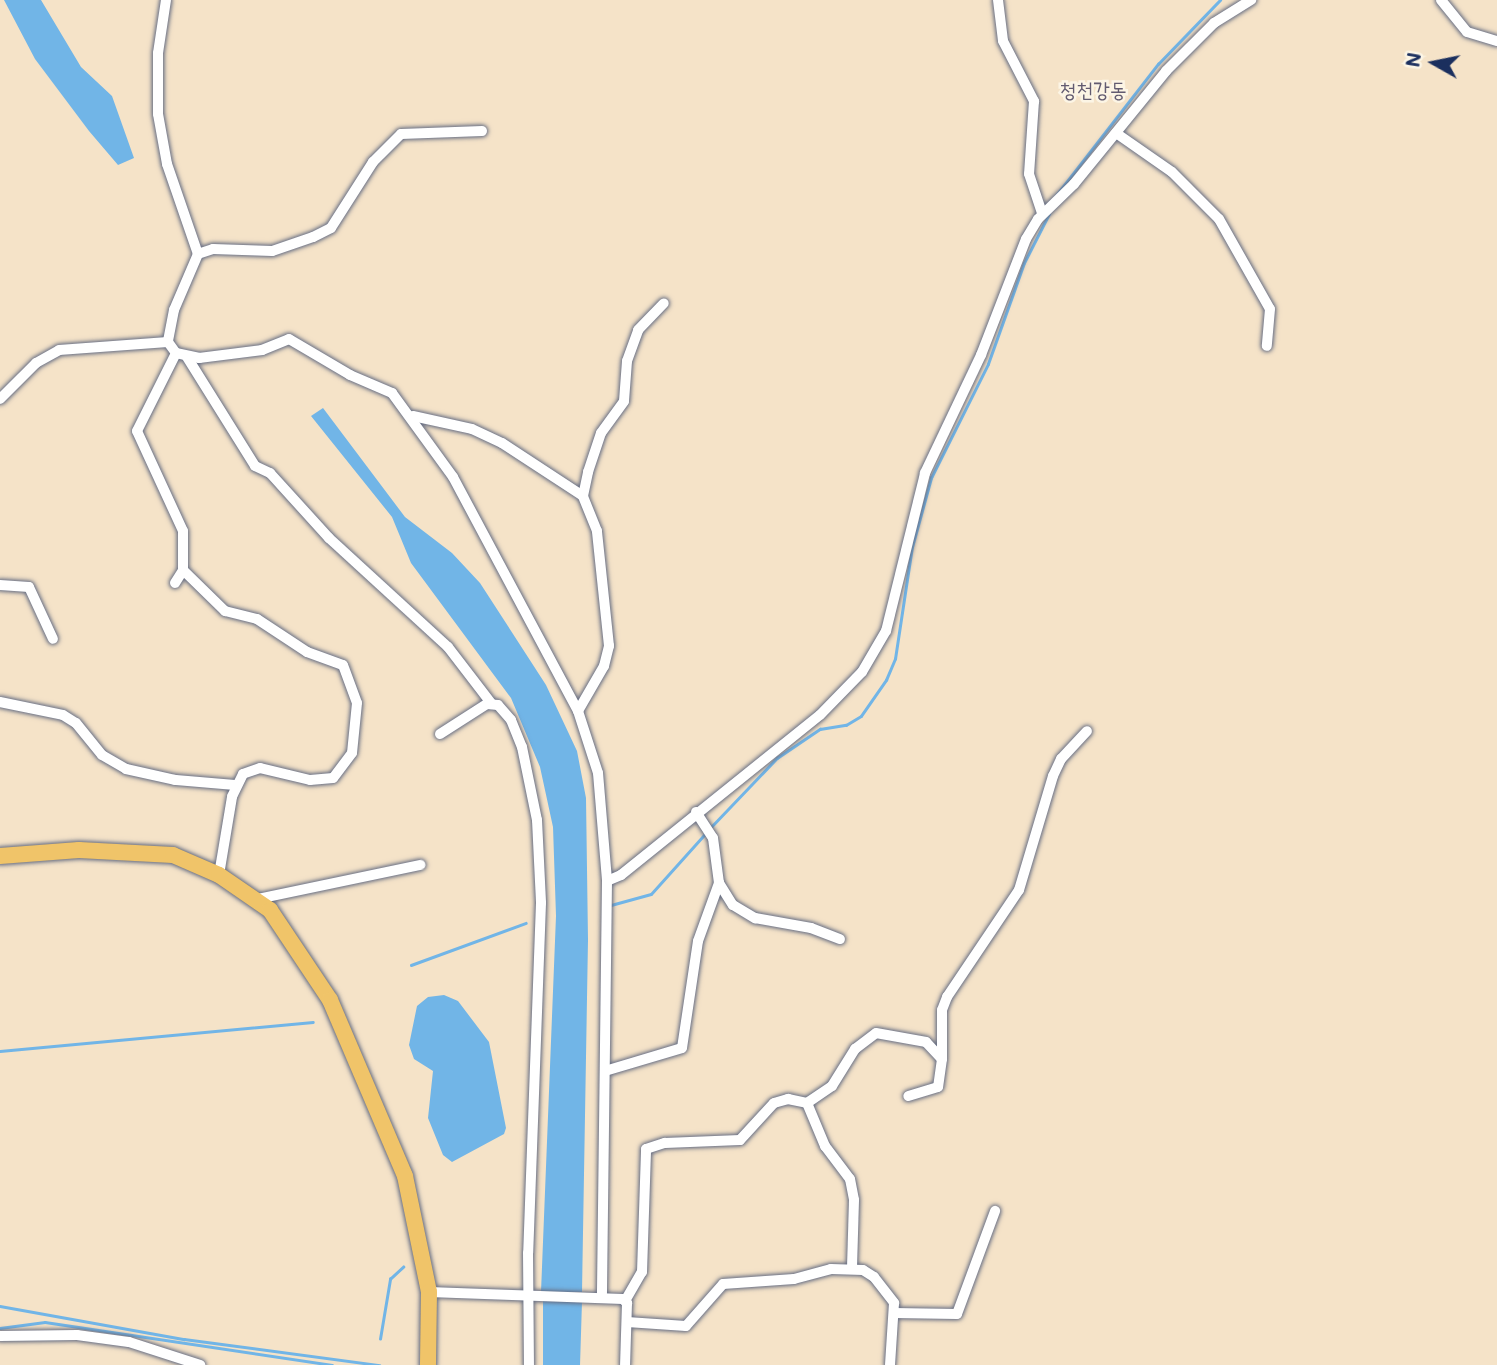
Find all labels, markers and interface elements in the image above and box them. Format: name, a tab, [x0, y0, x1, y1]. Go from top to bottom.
north arrow	[1399, 28, 1469, 98]
text: N	[1399, 51, 1426, 69]
district label: 청천강동	[1059, 76, 1127, 102]

